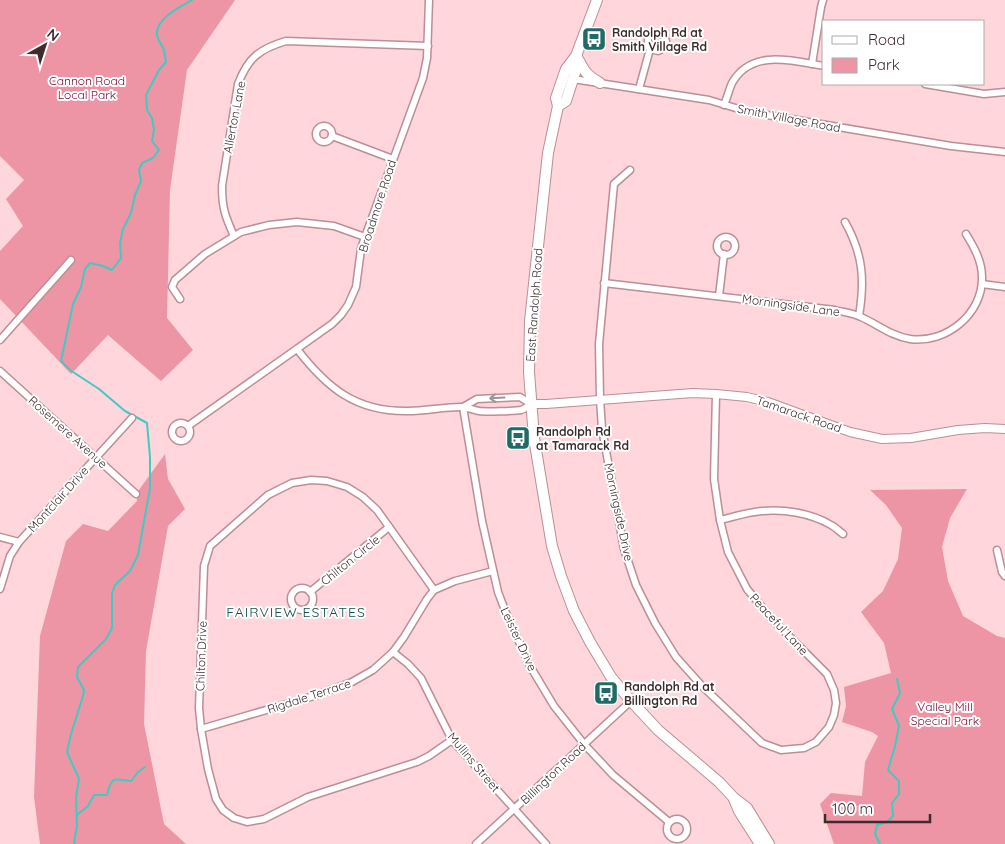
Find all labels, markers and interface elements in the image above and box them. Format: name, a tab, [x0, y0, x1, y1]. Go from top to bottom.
north arrow	[20, 20, 70, 70]
legend	[822, 20, 985, 85]
text: N	[44, 25, 63, 45]
place label: Randolph Rd at Smith Village Rd	[612, 25, 707, 54]
bus stop icon: Randolph Rd at Smith Village Rd	[581, 26, 607, 52]
text: Road	[868, 30, 905, 49]
text: Park	[868, 55, 900, 74]
park label: Cannon Road Local Park	[49, 73, 125, 102]
street label: Allerton Lane	[220, 79, 248, 154]
street label: Smith Village Road	[736, 101, 842, 135]
street label: Broadmore Road	[355, 158, 399, 254]
street label: East Randolph Road	[523, 248, 545, 362]
street label: Morningside Lane	[741, 291, 841, 319]
street label: Tamarack Road	[754, 392, 844, 436]
street label: Rosemere Avenue	[26, 393, 111, 471]
one-way arrow	[489, 393, 505, 402]
place label: Randolph Rd at Tamarack Rd	[536, 424, 629, 453]
bus stop icon: Randolph Rd at Tamarack Rd	[505, 425, 531, 451]
street label: Morningside Drive	[601, 462, 637, 563]
street label: Montclair Drive	[24, 463, 92, 535]
street label: Chilton Circle	[317, 531, 383, 588]
street label: Peaceful Lane	[747, 590, 811, 658]
district label: FAIRVIEW ESTATES	[226, 603, 366, 621]
street label: Leister Drive	[498, 605, 540, 674]
street label: Chilton Drive	[192, 620, 210, 691]
street label: Rigdale Terrace	[265, 675, 353, 717]
place label: Randolph Rd at Billington Rd	[624, 679, 715, 708]
bus stop icon: Randolph Rd at Billington Rd	[593, 680, 619, 706]
park label: Valley Mill Special Park	[911, 699, 979, 728]
street label: Mullins Street	[445, 729, 503, 795]
street label: Billington Road	[517, 739, 589, 807]
scale bar	[825, 792, 930, 824]
text: 100 m	[832, 799, 873, 818]

